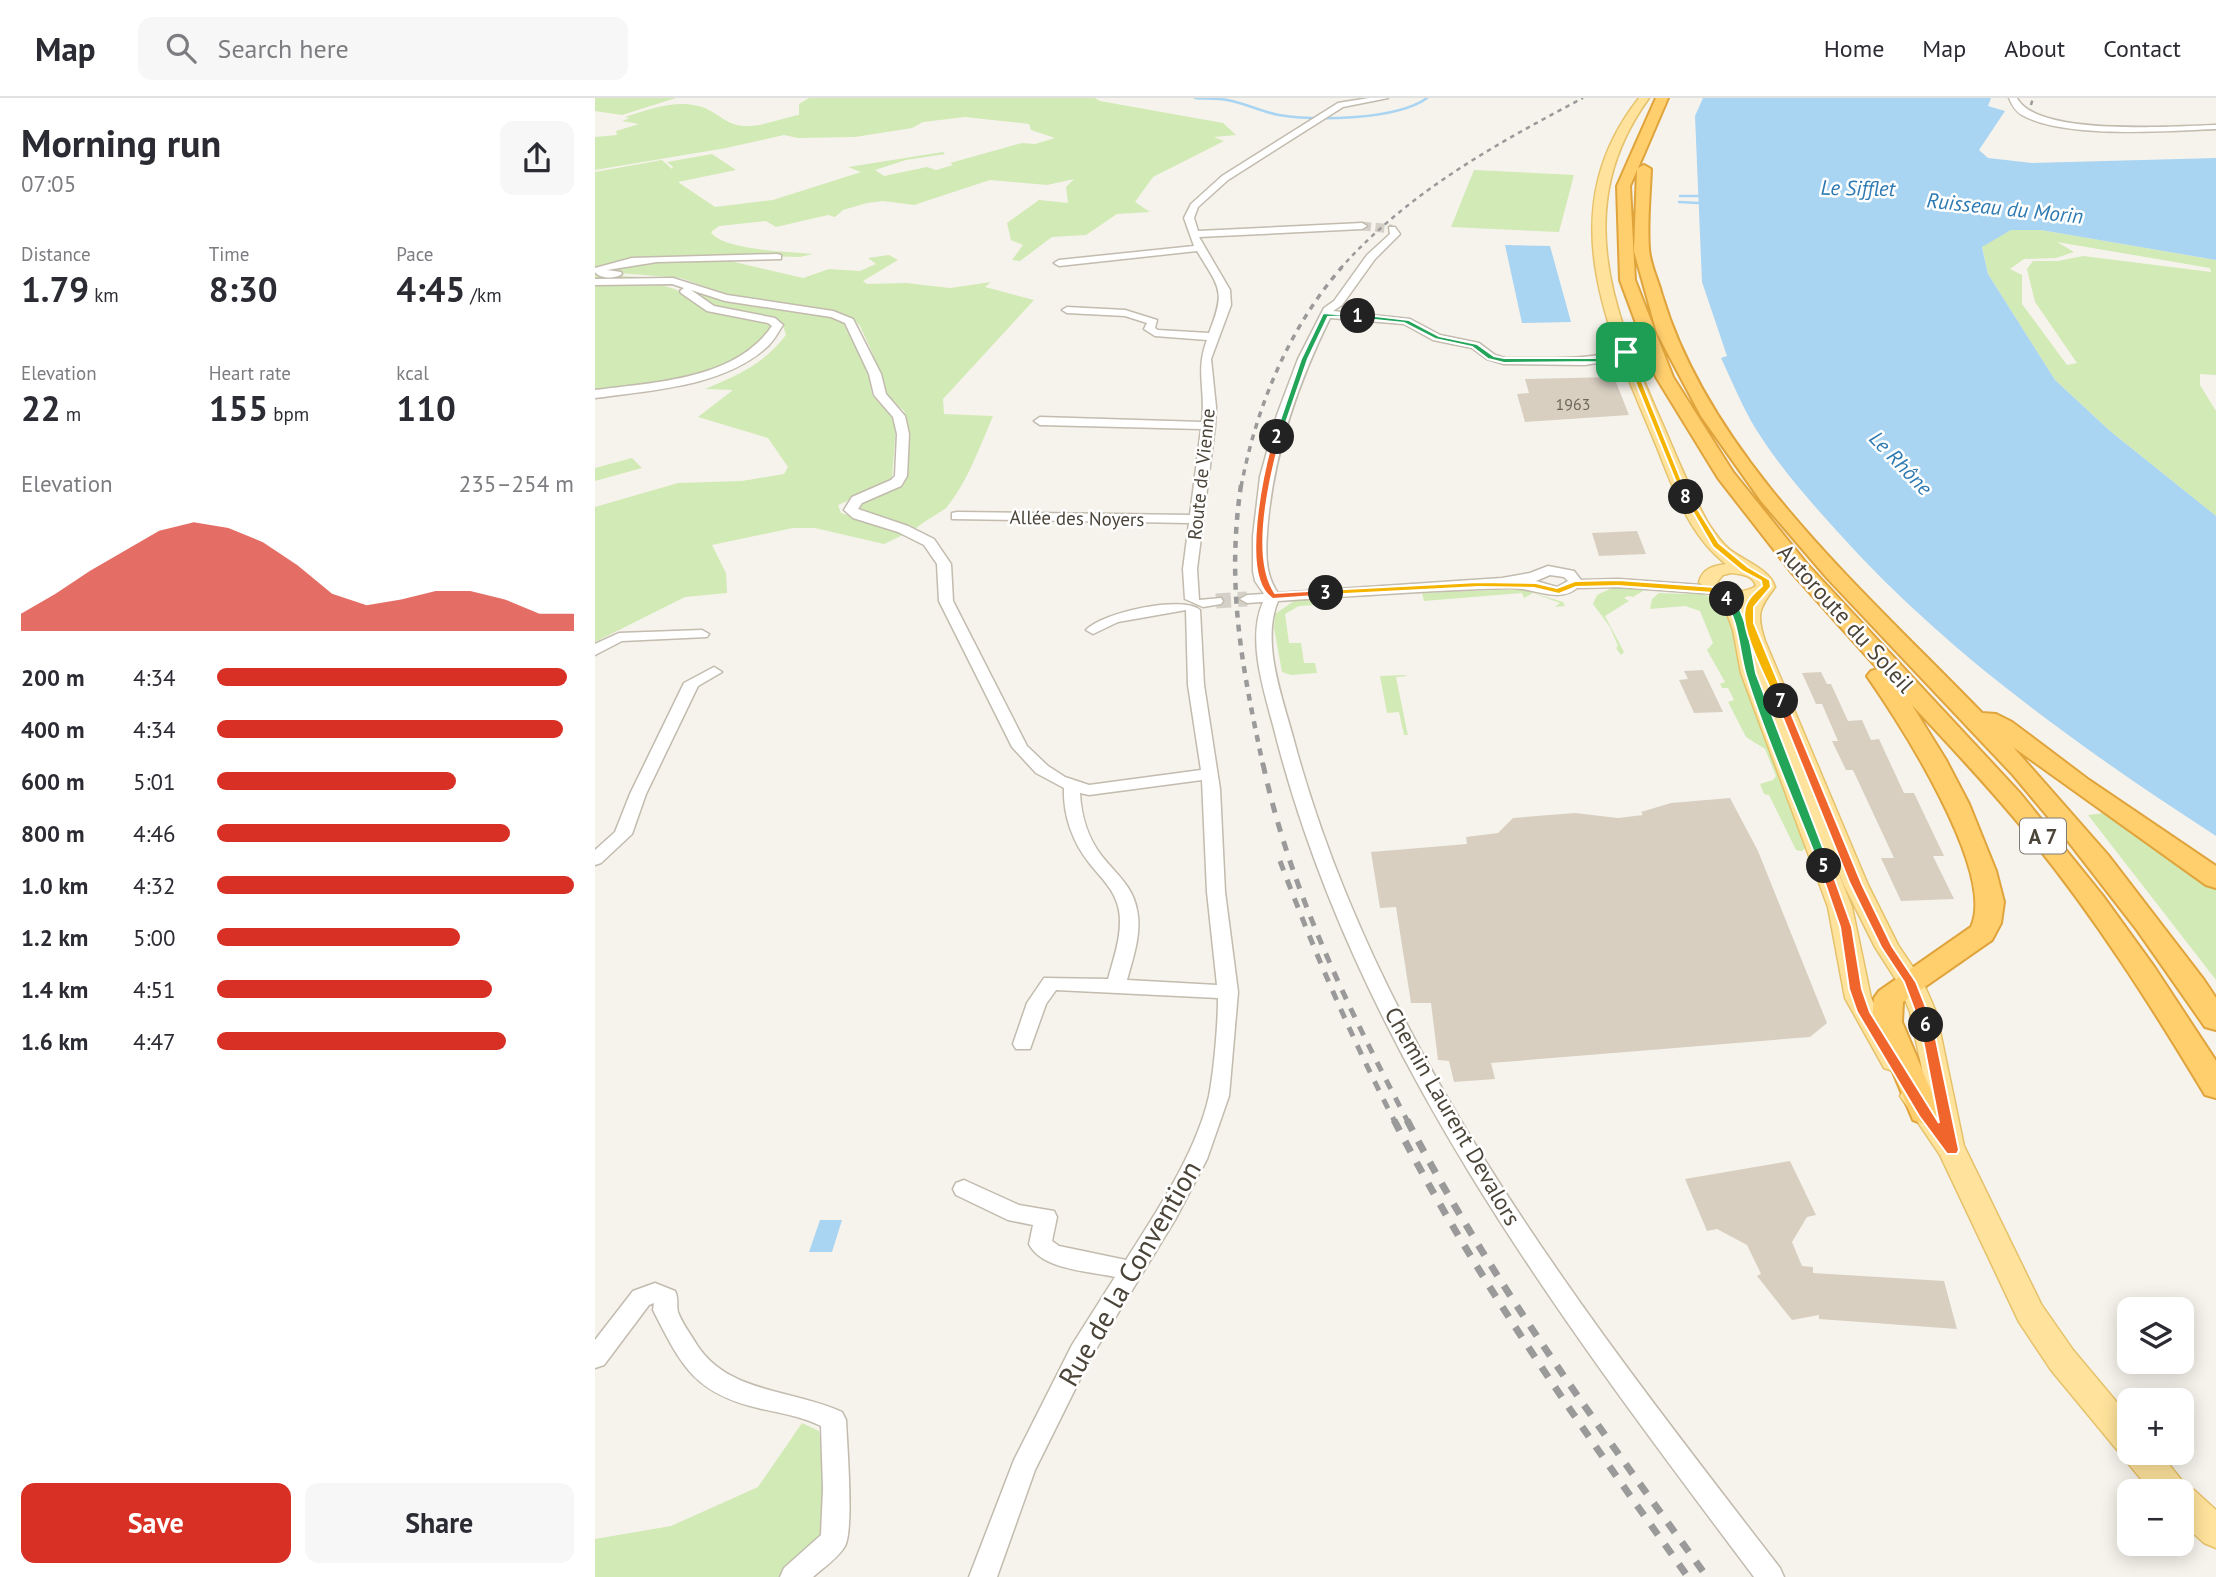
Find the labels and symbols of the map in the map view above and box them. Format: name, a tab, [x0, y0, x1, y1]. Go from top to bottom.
water label: Le Sifflet	[1820, 174, 1897, 202]
water label: Ruisseau du Morin	[1925, 186, 2085, 230]
pin: 1	[1341, 298, 1375, 333]
pin	[1596, 322, 1656, 382]
house number: 1963	[1556, 394, 1590, 414]
street label: Route de Vienne	[1182, 407, 1220, 541]
pin: 2	[1259, 420, 1295, 454]
water label: Le Rhône	[1864, 425, 1938, 501]
pin: 8	[1669, 480, 1703, 514]
street label: Allée des Noyers	[1009, 505, 1145, 531]
street label: Autoroute du Soleil	[1772, 538, 1921, 699]
pin: 3	[1309, 575, 1343, 610]
pin: 4	[1709, 582, 1745, 616]
pin: 7	[1763, 684, 1799, 718]
road number: A 7	[2020, 818, 2066, 854]
pin: 5	[1807, 848, 1841, 884]
street label: Chemin Laurent Devalors	[1379, 1002, 1527, 1230]
pin: 6	[1909, 1007, 1943, 1042]
street label: Rue de la Convention	[1049, 1153, 1209, 1393]

